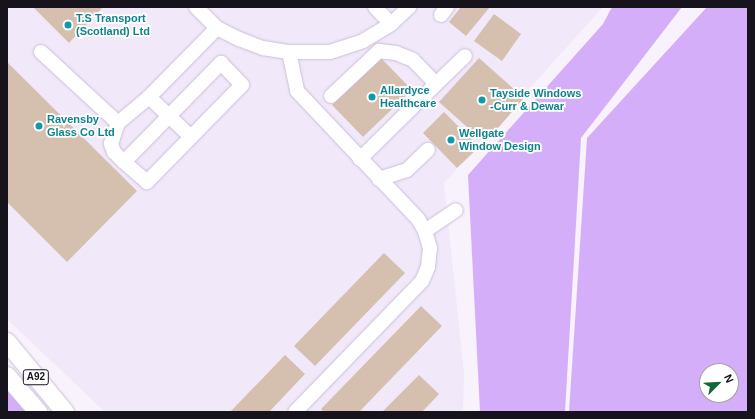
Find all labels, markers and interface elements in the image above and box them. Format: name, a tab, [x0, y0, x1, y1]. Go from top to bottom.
place label: T.S Transport (Scotland) Ltd	[76, 12, 150, 38]
marker: T.S Transport (Scotland) Ltd	[63, 20, 73, 30]
place label: Allardyce Healthcare	[380, 84, 436, 110]
place label: Tayside Windows -Curr & Dewar	[490, 87, 581, 113]
marker: Allardyce Healthcare	[367, 92, 377, 102]
marker: Tayside Windows -Curr & Dewar	[477, 95, 487, 105]
place label: Ravensby Glass Co Ltd	[47, 113, 115, 139]
marker: Ravensby Glass Co Ltd	[34, 121, 44, 131]
place label: Wellgate Window Design	[459, 127, 541, 153]
marker: Wellgate Window Design	[446, 135, 456, 145]
north arrow	[699, 363, 739, 403]
road number: A92	[22, 369, 50, 385]
text: N	[722, 372, 736, 385]

